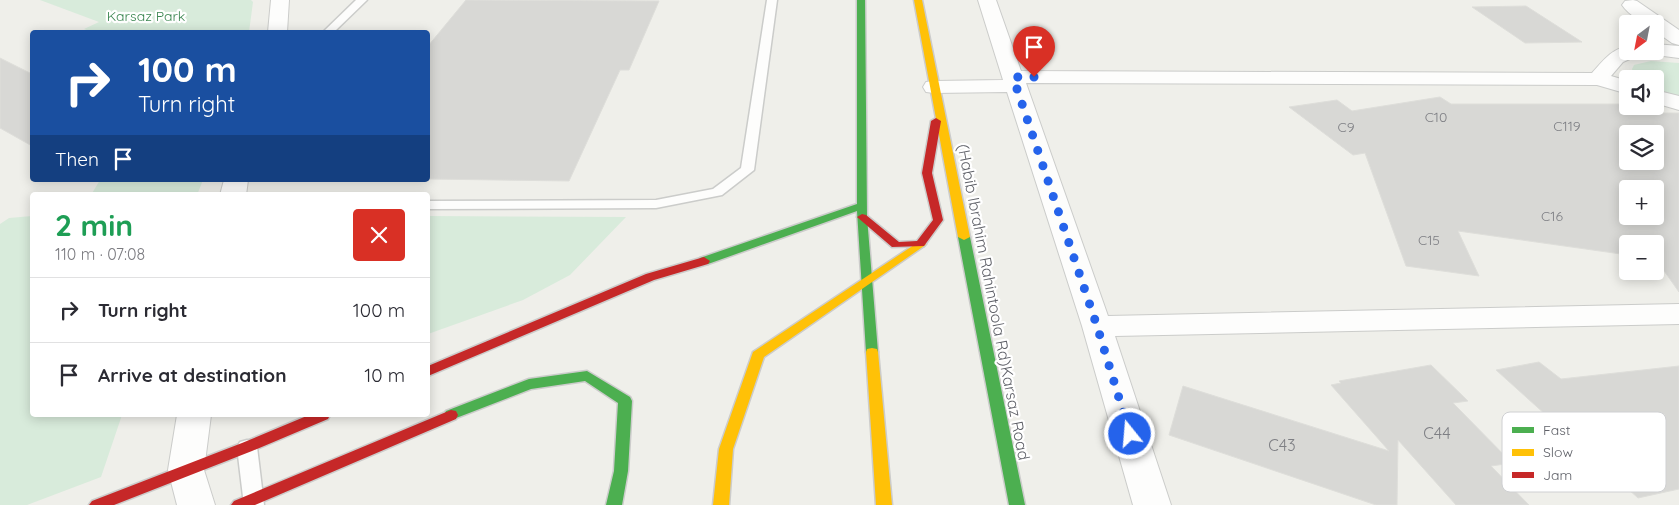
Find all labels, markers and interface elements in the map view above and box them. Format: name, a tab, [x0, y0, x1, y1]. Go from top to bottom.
park label: Karsaz Park	[107, 7, 185, 25]
north arrow	[1619, 15, 1664, 60]
map controls	[1619, 15, 1664, 280]
pin	[1013, 26, 1055, 77]
icon: arrive	[1020, 33, 1048, 61]
text: 100 m	[138, 47, 237, 91]
icon: right	[55, 50, 120, 115]
button: sound	[1619, 70, 1664, 115]
text: Turn right	[138, 90, 235, 118]
house number: C10	[1425, 108, 1447, 126]
house number: C119	[1553, 117, 1581, 135]
house number: C9	[1338, 118, 1355, 136]
button: layers	[1619, 125, 1664, 170]
street label: (Habib Ibrahim Rahintoola Rd)Karsaz Road	[953, 142, 1035, 462]
icon: arrive	[109, 145, 137, 173]
text: Then	[55, 147, 99, 171]
button: +	[1619, 180, 1664, 225]
text: 2 min	[55, 206, 133, 244]
house number: C16	[1541, 207, 1563, 225]
button: close	[353, 209, 405, 261]
house number: C15	[1418, 231, 1440, 249]
button: −	[1619, 235, 1664, 280]
text: 110 m · 07:08	[55, 244, 145, 264]
icon: right	[55, 296, 83, 324]
text: Turn right	[98, 298, 187, 322]
text: 100 m	[353, 298, 405, 322]
icon: arrive	[55, 361, 83, 389]
text: Arrive at destination	[98, 363, 287, 387]
text: 10 m	[364, 363, 405, 387]
position arrow	[1103, 407, 1155, 459]
legend	[1502, 412, 1666, 492]
text: Fast	[1543, 421, 1571, 439]
house number: C44	[1423, 423, 1451, 443]
house number: C43	[1268, 435, 1296, 455]
text: Slow	[1543, 443, 1573, 461]
text: Jam	[1543, 466, 1572, 484]

